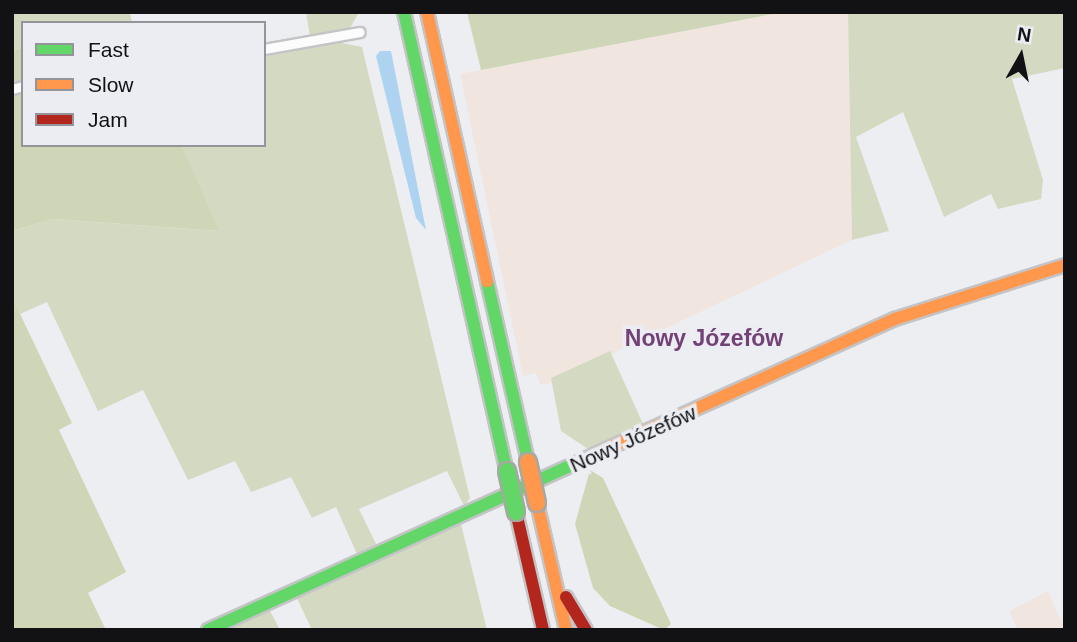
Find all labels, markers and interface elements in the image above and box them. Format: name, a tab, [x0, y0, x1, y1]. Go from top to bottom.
legend	[21, 21, 266, 147]
north arrow	[986, 21, 1056, 91]
text: N	[1016, 23, 1033, 46]
text: Fast	[88, 38, 129, 61]
text: Slow	[88, 73, 134, 96]
text: Jam	[88, 108, 128, 131]
district label: Nowy Józefów	[625, 324, 783, 352]
street label: Nowy Józefów	[566, 400, 700, 478]

